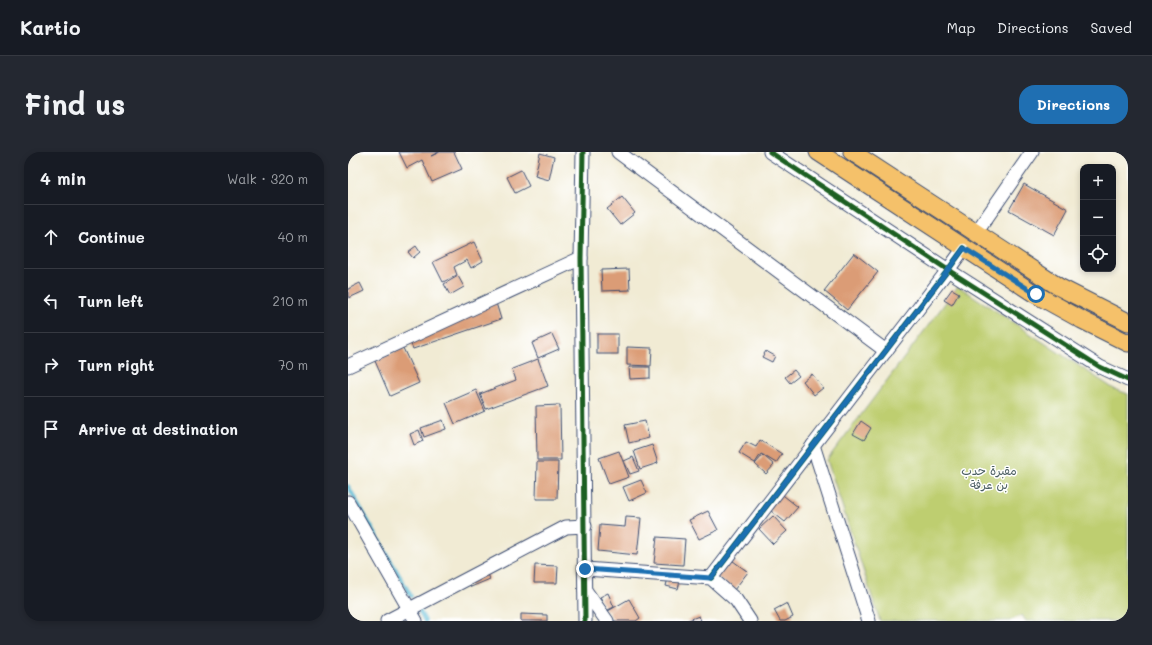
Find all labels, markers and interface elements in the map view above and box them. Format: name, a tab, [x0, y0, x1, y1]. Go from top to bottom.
text: Kartio	[20, 15, 80, 40]
text: Map	[947, 18, 975, 37]
text: Directions	[997, 18, 1068, 37]
text: Saved	[1090, 18, 1132, 37]
button: Directions	[1019, 85, 1128, 124]
text: Find us	[24, 86, 125, 122]
map controls	[1080, 164, 1116, 272]
button: +	[1080, 164, 1116, 200]
text: 4 min	[40, 167, 86, 189]
text: Walk · 320 m	[227, 170, 308, 187]
button: −	[1080, 200, 1116, 236]
icon: ahead	[40, 226, 62, 248]
text: Continue	[78, 227, 145, 247]
text: 40 m	[278, 228, 308, 245]
button: locate	[1080, 236, 1116, 272]
route start	[1027, 285, 1045, 303]
icon: left	[40, 290, 62, 312]
text: Turn left	[78, 291, 143, 311]
text: 210 m	[272, 292, 308, 309]
icon: right	[40, 354, 62, 376]
text: Turn right	[78, 355, 155, 375]
text: 70 m	[278, 356, 308, 373]
icon: arrive	[40, 418, 62, 440]
text: Arrive at destination	[78, 419, 238, 439]
park label: مقبرة حدب بن عرفة	[961, 462, 1017, 493]
route end	[576, 560, 594, 578]

